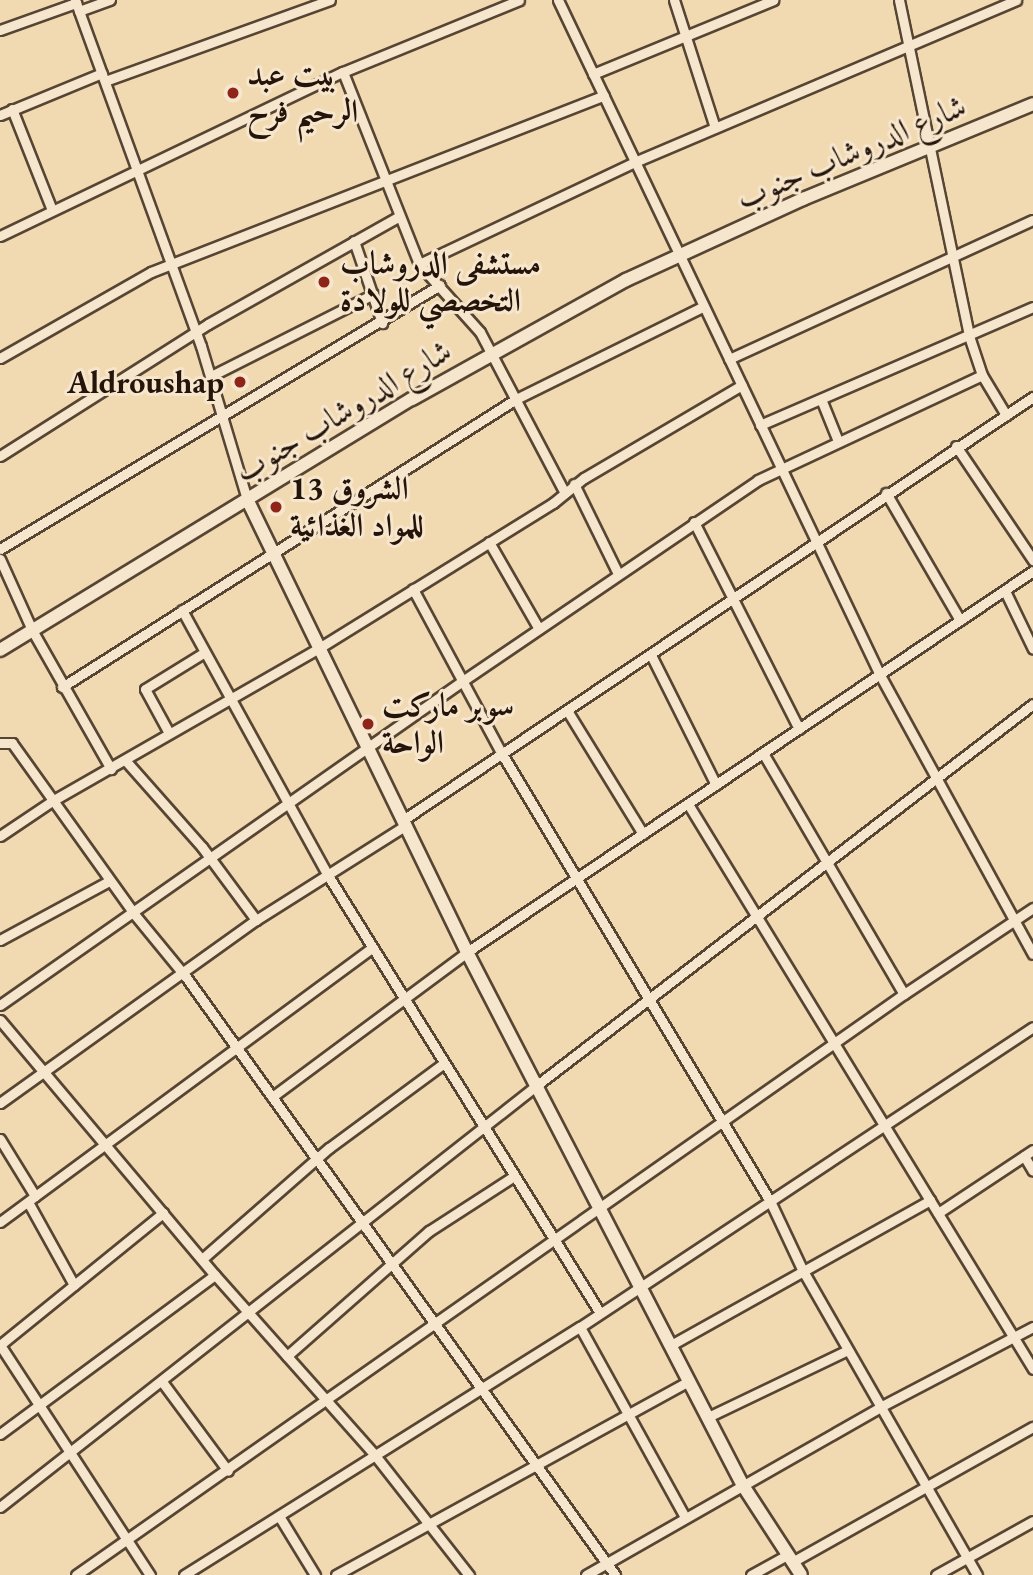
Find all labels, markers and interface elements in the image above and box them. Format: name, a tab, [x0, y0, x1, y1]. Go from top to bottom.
place label: بيت عبد الرحيم فرح	[247, 56, 358, 131]
marker: بيت عبد الرحيم فرح	[225, 85, 241, 101]
street label: شارع الدروشاب جنوب	[730, 86, 972, 218]
place label: مستشفى الدروشاب التخصصي للولادة	[340, 245, 541, 320]
marker: مستشفى الدروشاب التخصصي للولادة	[314, 272, 334, 292]
street label: شارع الدروشاب جنوب	[228, 331, 458, 491]
place label: Aldroushap	[67, 363, 224, 401]
marker: Aldroushap	[230, 372, 250, 392]
place label: الشروق 13 للمواد الغذائية	[290, 470, 424, 545]
marker: الشروق 13 للمواد الغذائية	[268, 499, 284, 515]
place label: سوبر ماركت الواحة	[382, 687, 514, 762]
marker: سوبر ماركت الواحة	[360, 716, 376, 732]

